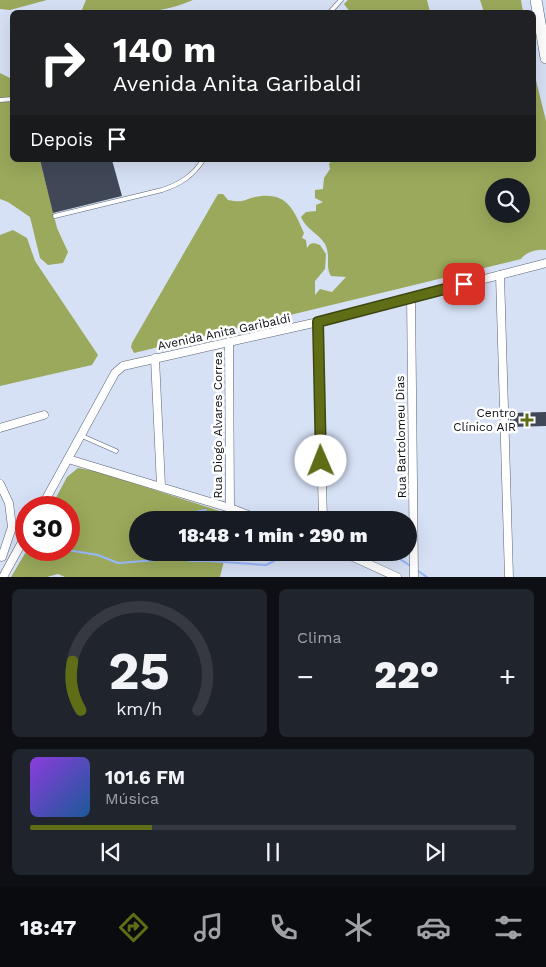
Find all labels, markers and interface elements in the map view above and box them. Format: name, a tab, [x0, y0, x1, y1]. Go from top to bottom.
text: 140 m	[113, 29, 216, 71]
icon: right	[30, 30, 95, 95]
text: Avenida Anita Garibaldi	[113, 71, 361, 96]
icon: arrive	[103, 125, 131, 153]
text: Depois	[30, 128, 93, 151]
map controls	[485, 178, 530, 223]
button: search	[485, 178, 530, 223]
pin	[443, 263, 485, 305]
icon: arrive	[450, 270, 478, 298]
street label: Avenida Anita Garibaldi	[156, 311, 292, 353]
street label: Rua Diogo Alvares Correa	[211, 351, 225, 499]
street label: Rua Bartolomeu Dias	[393, 375, 409, 499]
place label: Centro Clínico AIR	[453, 406, 516, 434]
marker: Centro Clínico AIR	[520, 413, 534, 427]
position arrow	[294, 434, 346, 486]
speed limit sign: 30	[15, 496, 80, 561]
text: 18:48 · 1 min · 290 m	[178, 524, 368, 547]
text: Clima	[297, 628, 341, 647]
text: 25	[109, 641, 170, 702]
text: 22°	[374, 653, 439, 697]
text: −	[297, 660, 314, 693]
text: +	[499, 660, 516, 693]
text: km/h	[116, 698, 163, 719]
text: 101.6 FM	[105, 766, 185, 789]
text: Música	[105, 789, 159, 808]
icon: previous	[97, 838, 125, 866]
icon: pause	[259, 838, 287, 866]
icon: next	[421, 838, 449, 866]
icon: directions	[116, 910, 151, 945]
icon: music	[191, 910, 226, 945]
icon: phone	[266, 910, 301, 945]
icon: climate	[341, 910, 376, 945]
icon: car	[416, 910, 451, 945]
icon: filters	[491, 910, 526, 945]
text: 18:47	[20, 915, 76, 940]

